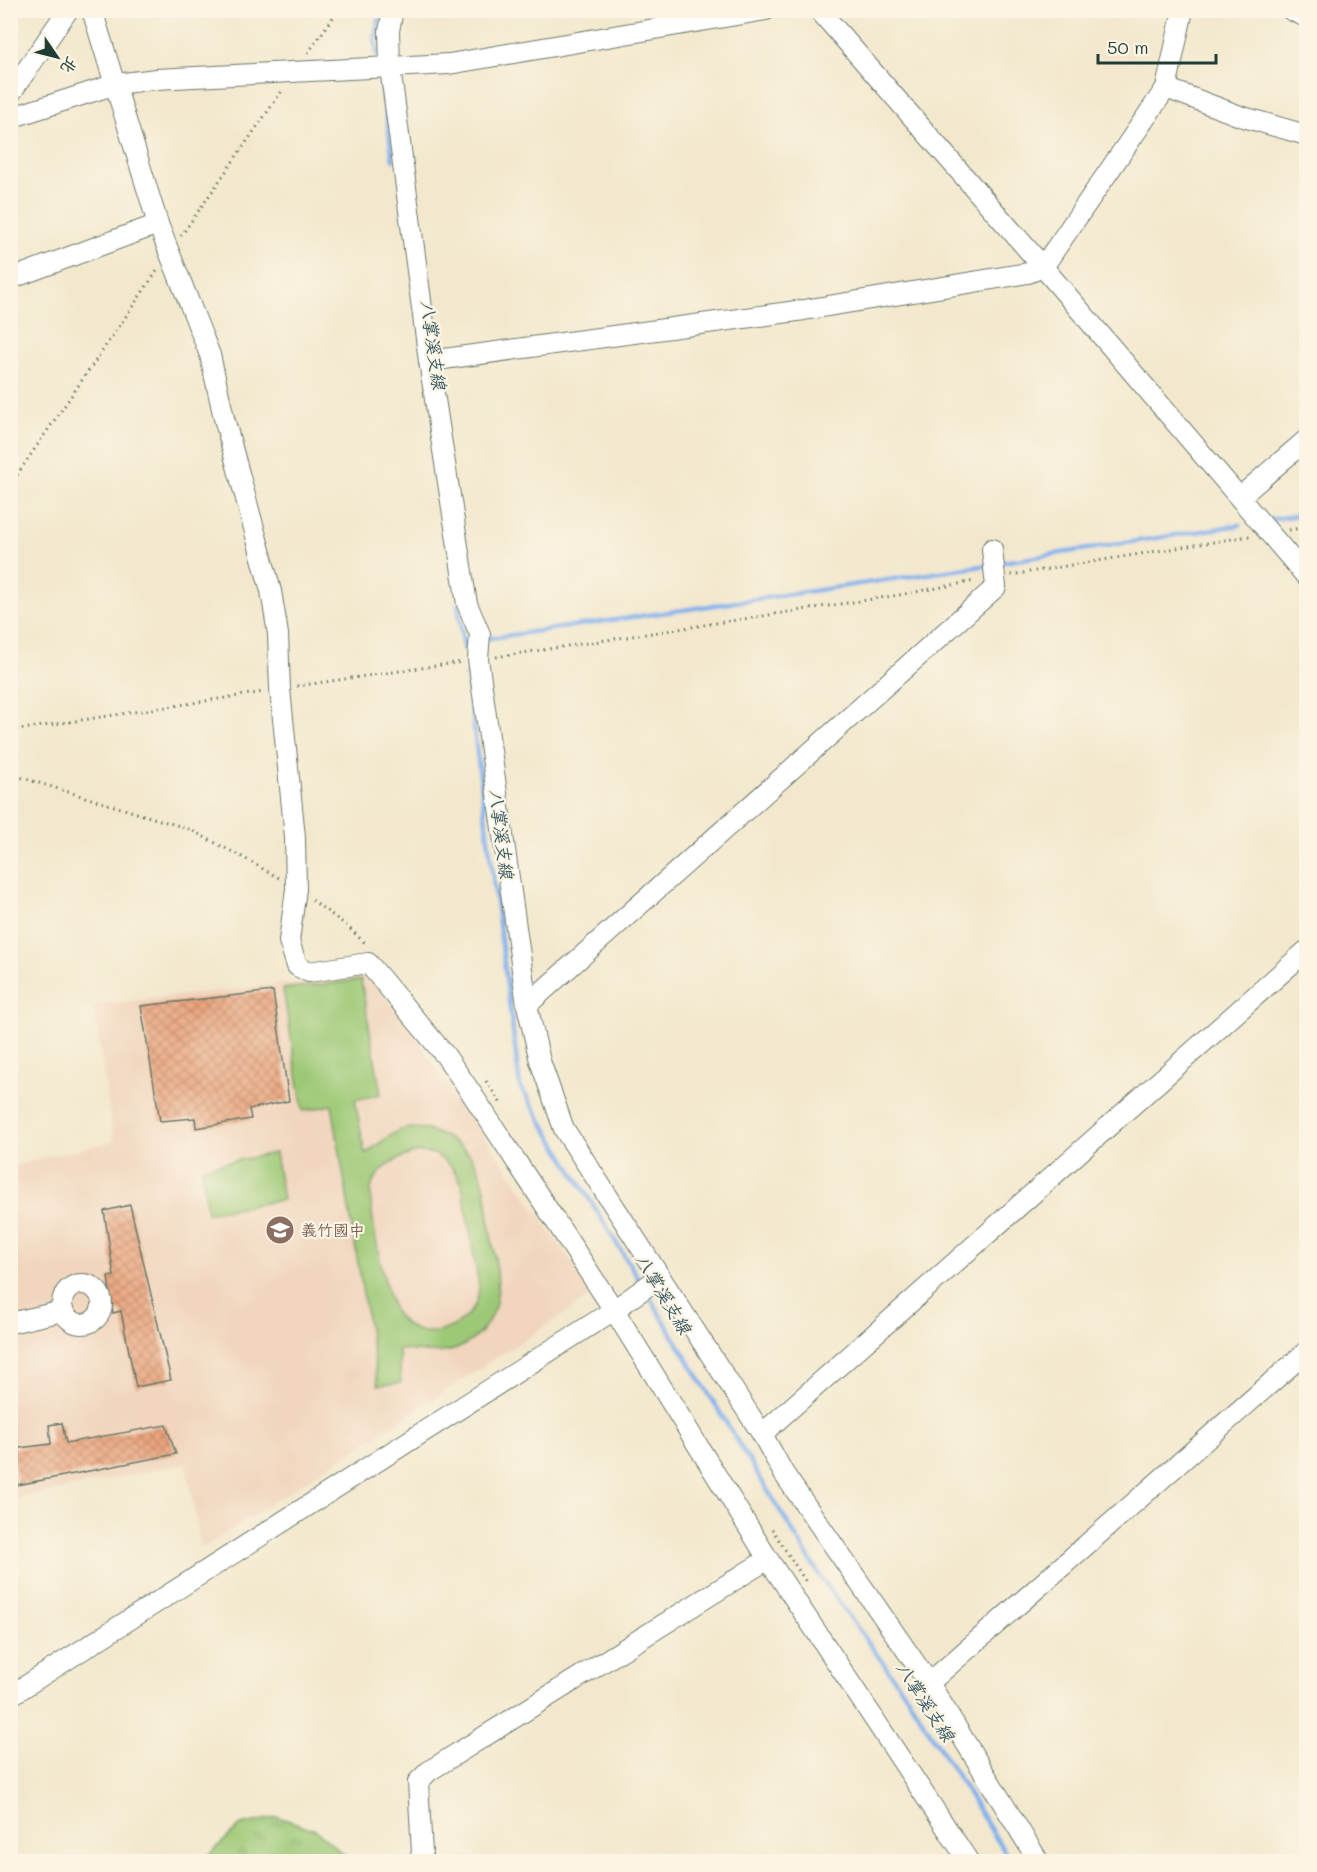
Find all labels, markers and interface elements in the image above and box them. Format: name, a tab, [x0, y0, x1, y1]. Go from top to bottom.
north arrow	[27, 27, 87, 87]
scale bar	[1098, 27, 1216, 65]
text: 50 m	[1107, 35, 1149, 59]
text: 北	[57, 53, 83, 78]
water label: 八掌溪支線	[416, 299, 452, 392]
water label: 八掌溪支線	[485, 788, 520, 881]
school or university icon: 義竹國中	[264, 1214, 296, 1246]
place label: 義竹國中	[301, 1219, 365, 1240]
water label: 八掌溪支線	[630, 1249, 698, 1339]
water label: 八掌溪支線	[891, 1657, 961, 1747]

